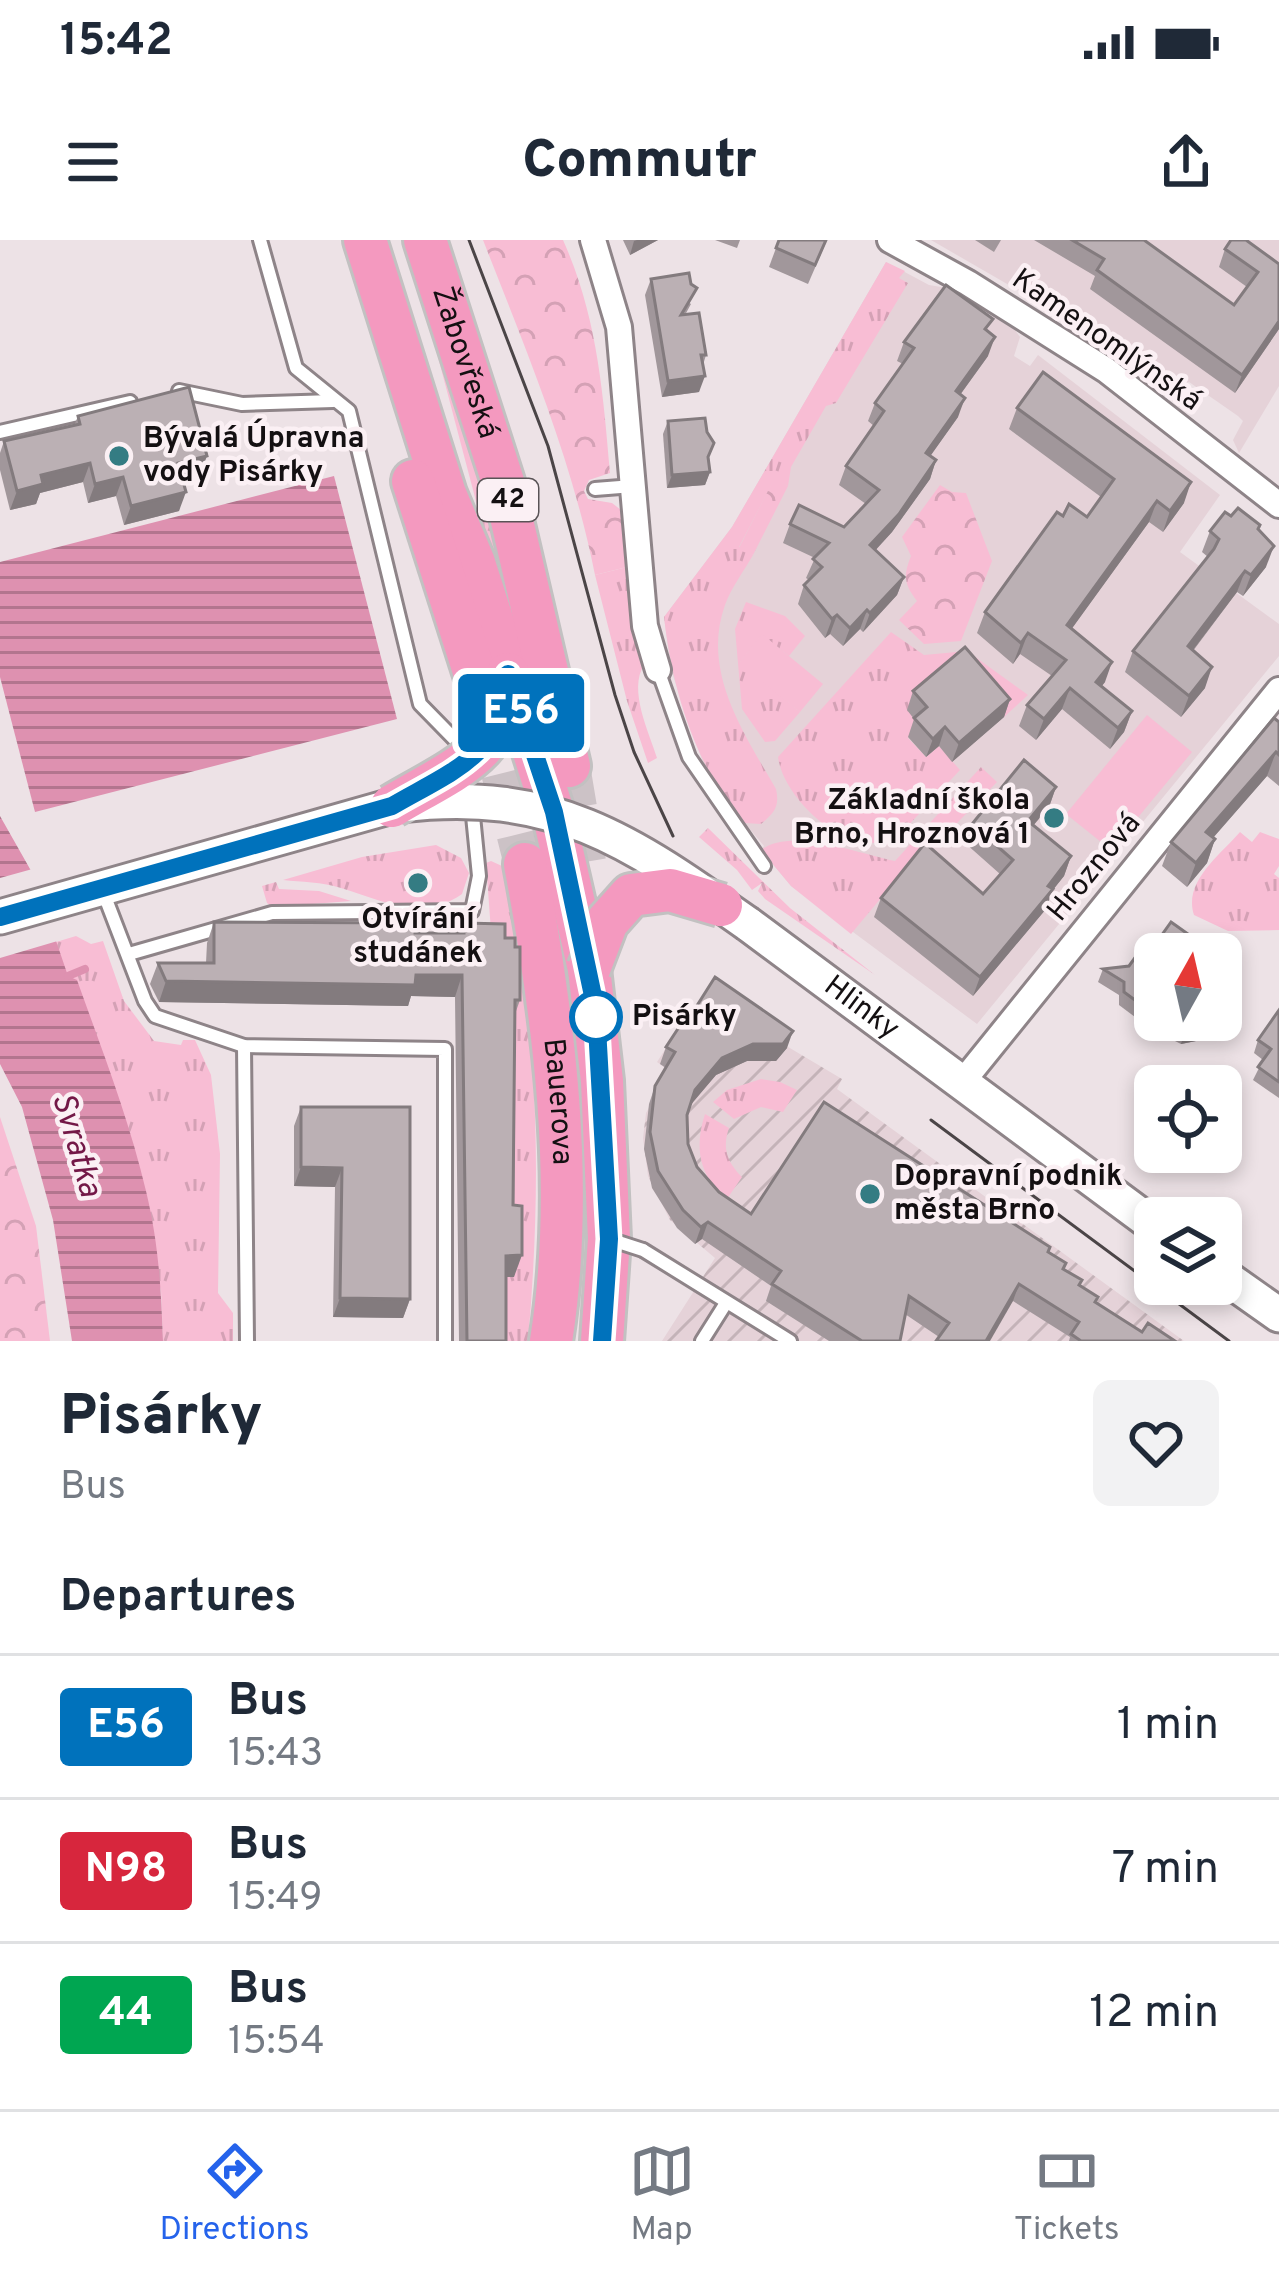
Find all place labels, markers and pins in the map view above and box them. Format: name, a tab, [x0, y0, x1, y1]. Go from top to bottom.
place label: Bývalá Úpravna vody Pisárky	[143, 418, 365, 492]
marker: Bývalá Úpravna vody Pisárky	[106, 443, 132, 469]
place label: Základní škola Brno, Hroznová 1	[794, 783, 1030, 854]
marker: Základní škola Brno, Hroznová 1	[1041, 805, 1067, 831]
marker: Otvírání studánek	[405, 870, 431, 896]
place label: Otvírání studánek	[353, 902, 483, 973]
marker: Pisárky	[571, 992, 621, 1042]
place label: Pisárky	[632, 999, 737, 1036]
place label: Dopravní podnik města Brno	[894, 1159, 1123, 1230]
marker: Dopravní podnik města Brno	[857, 1181, 883, 1207]

